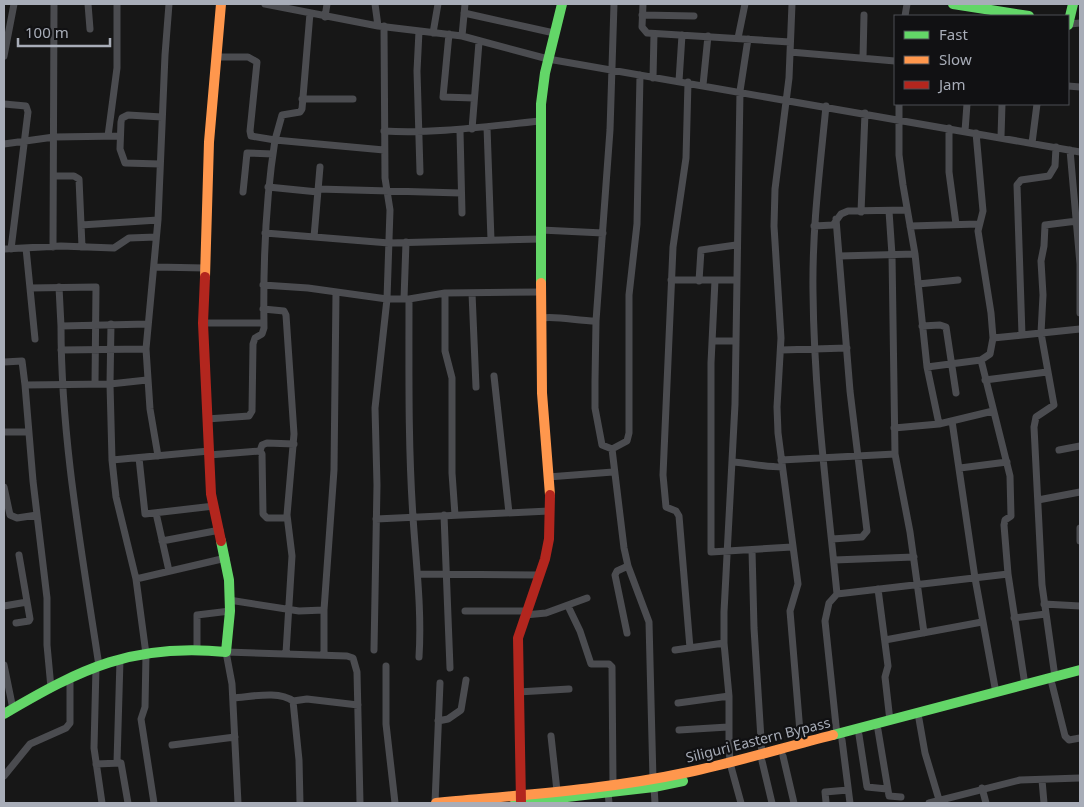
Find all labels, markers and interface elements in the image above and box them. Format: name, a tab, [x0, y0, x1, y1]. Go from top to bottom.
scale bar	[18, 15, 110, 47]
legend	[894, 15, 1069, 105]
text: 100 m	[25, 22, 69, 42]
text: Fast	[939, 24, 968, 44]
text: Slow	[939, 49, 972, 69]
text: Jam	[937, 74, 966, 94]
street label: Siliguri Eastern Bypass	[684, 712, 832, 767]

